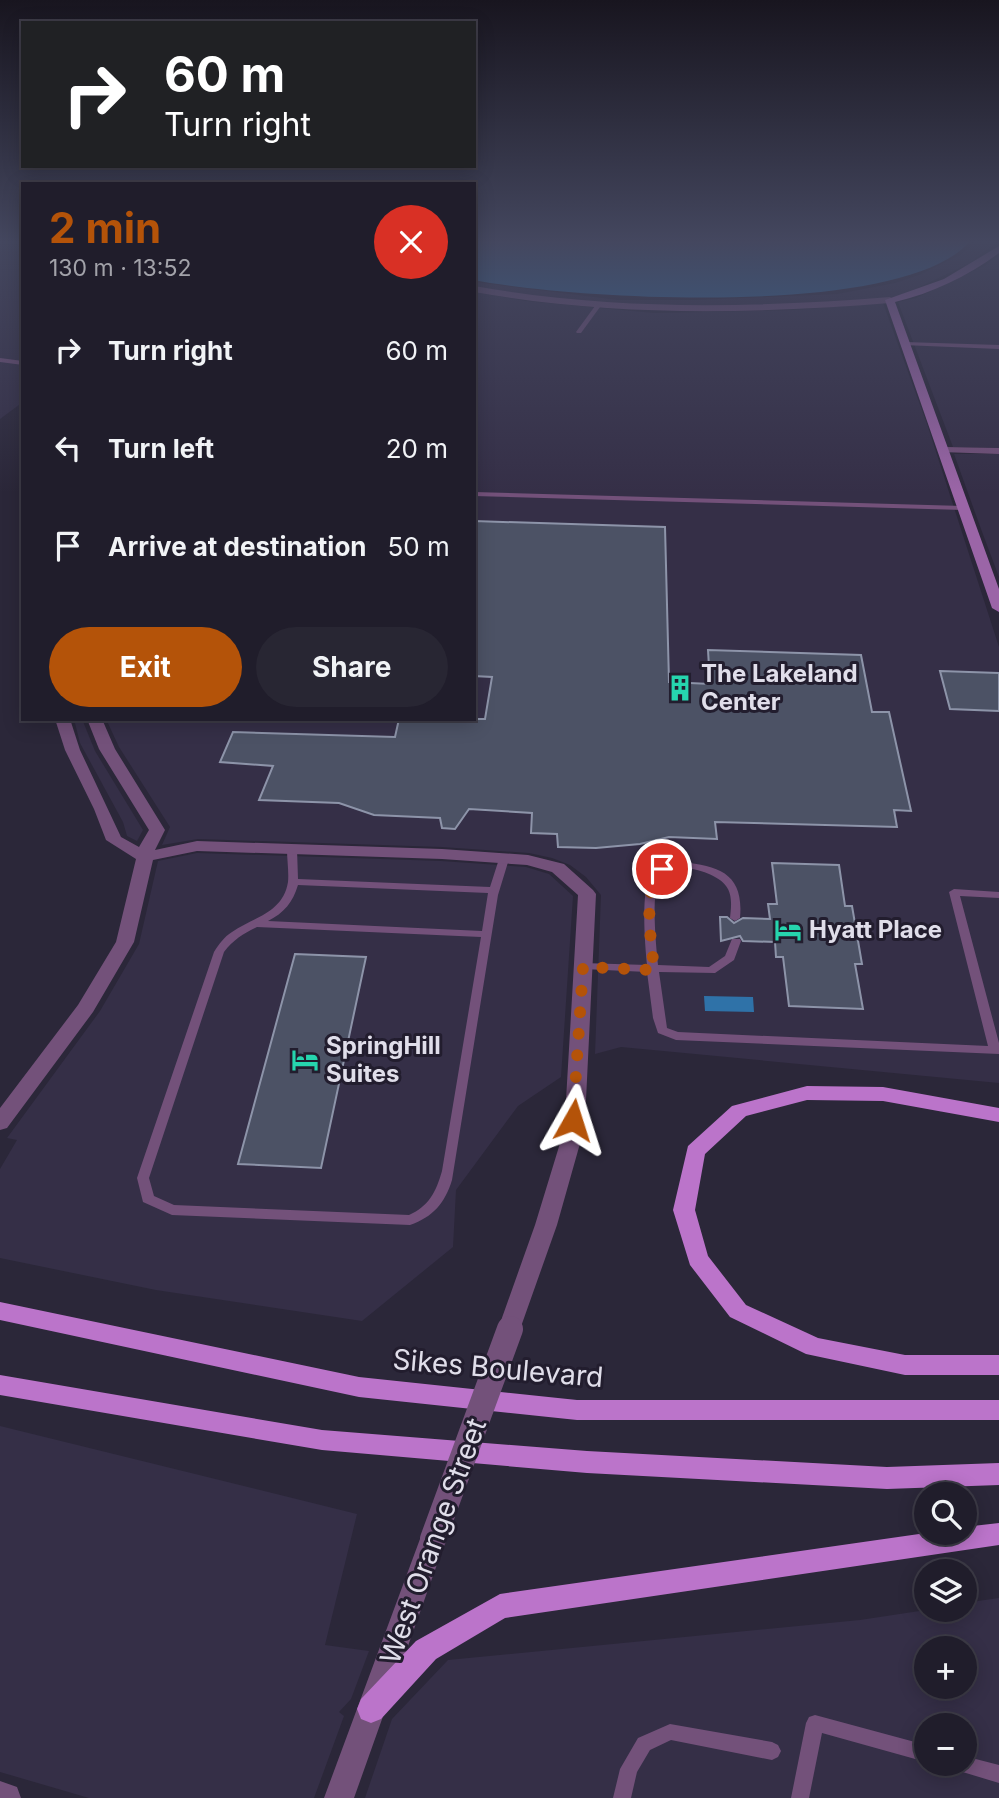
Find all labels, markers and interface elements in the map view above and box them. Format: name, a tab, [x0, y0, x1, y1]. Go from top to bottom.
text: 60 m	[164, 45, 285, 104]
icon: right	[49, 49, 140, 140]
text: Turn right	[164, 105, 311, 144]
text: 2 min	[49, 202, 161, 253]
button: close	[374, 205, 448, 279]
text: 130 m · 13:52	[49, 254, 191, 282]
icon: right	[49, 331, 87, 369]
text: Turn right	[108, 335, 233, 366]
text: 60 m	[385, 335, 448, 366]
icon: left	[49, 429, 87, 467]
text: Turn left	[108, 433, 214, 464]
text: 20 m	[386, 433, 448, 464]
icon: arrive	[49, 527, 87, 565]
text: Arrive at destination	[108, 531, 367, 562]
text: 50 m	[388, 531, 450, 562]
button: Exit	[49, 627, 242, 707]
button: Share	[256, 627, 448, 707]
place label: The Lakeland Center	[701, 659, 858, 716]
building icon: The Lakeland Center	[665, 673, 695, 703]
pin	[632, 839, 692, 899]
icon: arrive	[643, 850, 681, 888]
hotel icon: Hyatt Place	[773, 915, 803, 945]
place label: Hyatt Place	[809, 915, 942, 944]
place label: SpringHill Suites	[326, 1031, 441, 1088]
hotel icon: SpringHill Suites	[290, 1045, 320, 1075]
position arrow	[536, 1083, 610, 1157]
street label: Sikes Boulevard	[391, 1342, 605, 1394]
street label: West Orange Street	[373, 1414, 493, 1668]
map controls	[914, 1482, 977, 1776]
button: search	[914, 1482, 977, 1545]
button: layers	[914, 1559, 977, 1622]
button: +	[914, 1636, 977, 1699]
button: −	[914, 1713, 977, 1776]

